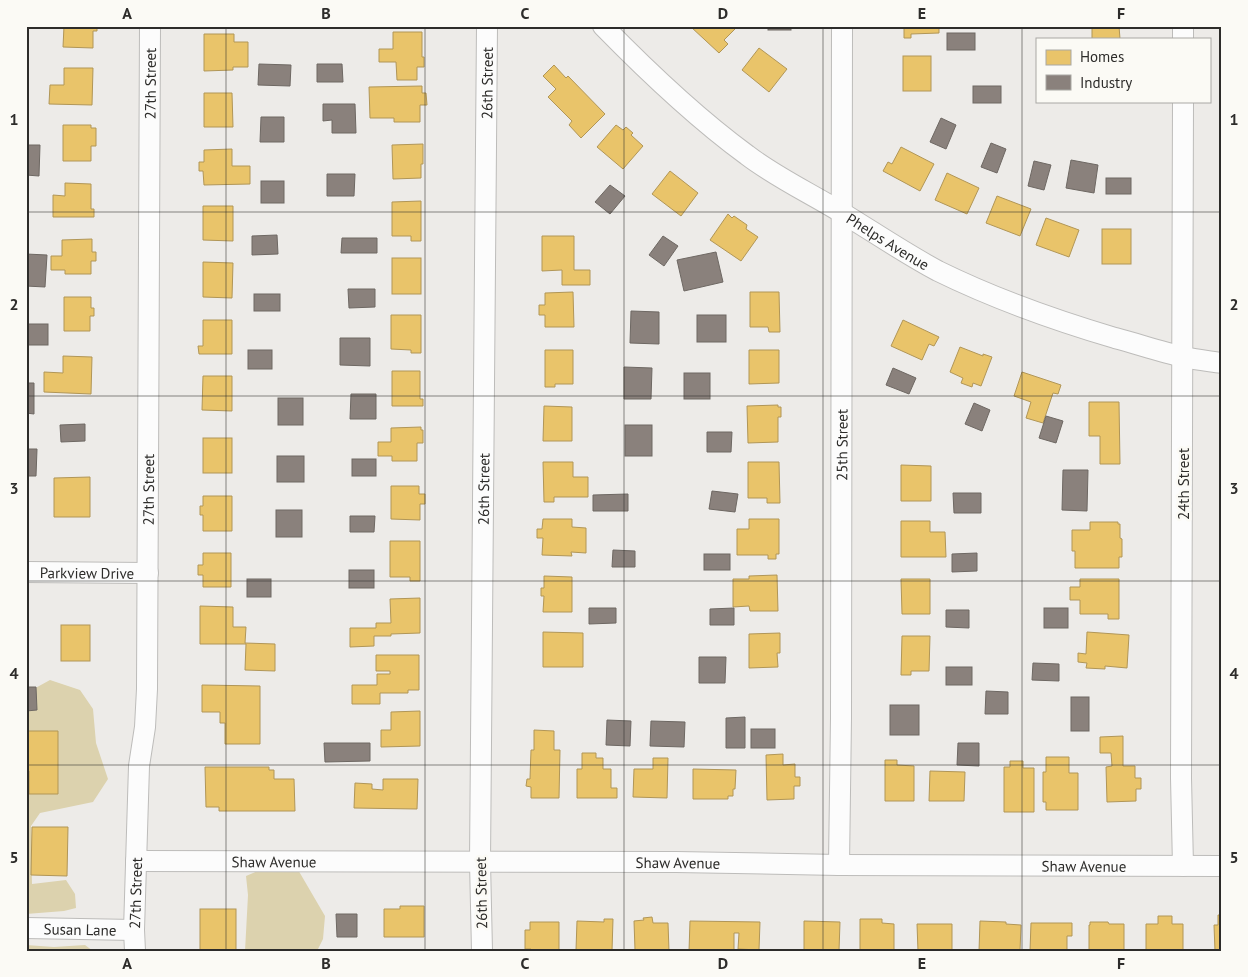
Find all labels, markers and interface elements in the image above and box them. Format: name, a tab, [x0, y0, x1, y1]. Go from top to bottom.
text: A	[122, 3, 132, 23]
text: B	[321, 3, 331, 23]
text: C	[521, 3, 530, 23]
text: D	[718, 3, 728, 23]
text: E	[918, 3, 926, 23]
text: F	[1117, 3, 1125, 23]
legend	[1036, 38, 1210, 102]
street label: 26th Street	[477, 47, 496, 119]
text: Homes	[1080, 47, 1124, 66]
street label: 27th Street	[140, 48, 159, 120]
text: Industry	[1080, 73, 1132, 92]
text: 1	[9, 109, 19, 129]
text: 1	[1229, 109, 1239, 129]
street label: Phelps Avenue	[843, 209, 933, 274]
text: 2	[9, 294, 19, 314]
text: 2	[1229, 294, 1239, 314]
street label: 25th Street	[832, 409, 851, 481]
street label: 24th Street	[1174, 448, 1193, 520]
street label: 26th Street	[473, 453, 493, 525]
street label: 27th Street	[138, 454, 158, 526]
text: 3	[9, 478, 19, 498]
text: 3	[1229, 478, 1239, 498]
street label: Parkview Drive	[40, 563, 134, 582]
text: 4	[9, 663, 19, 683]
text: 4	[1229, 663, 1239, 683]
text: 5	[9, 847, 19, 867]
text: 5	[1229, 847, 1239, 867]
street label: Shaw Avenue	[232, 852, 316, 871]
street label: Shaw Avenue	[636, 852, 721, 872]
street label: Shaw Avenue	[1042, 856, 1126, 875]
street label: 27th Street	[125, 857, 146, 929]
street label: 26th Street	[471, 857, 491, 929]
street label: Susan Lane	[43, 919, 117, 939]
text: A	[122, 953, 132, 973]
text: B	[321, 953, 331, 973]
text: C	[521, 953, 530, 973]
text: D	[718, 953, 728, 973]
text: E	[918, 953, 926, 973]
text: F	[1117, 953, 1125, 973]

